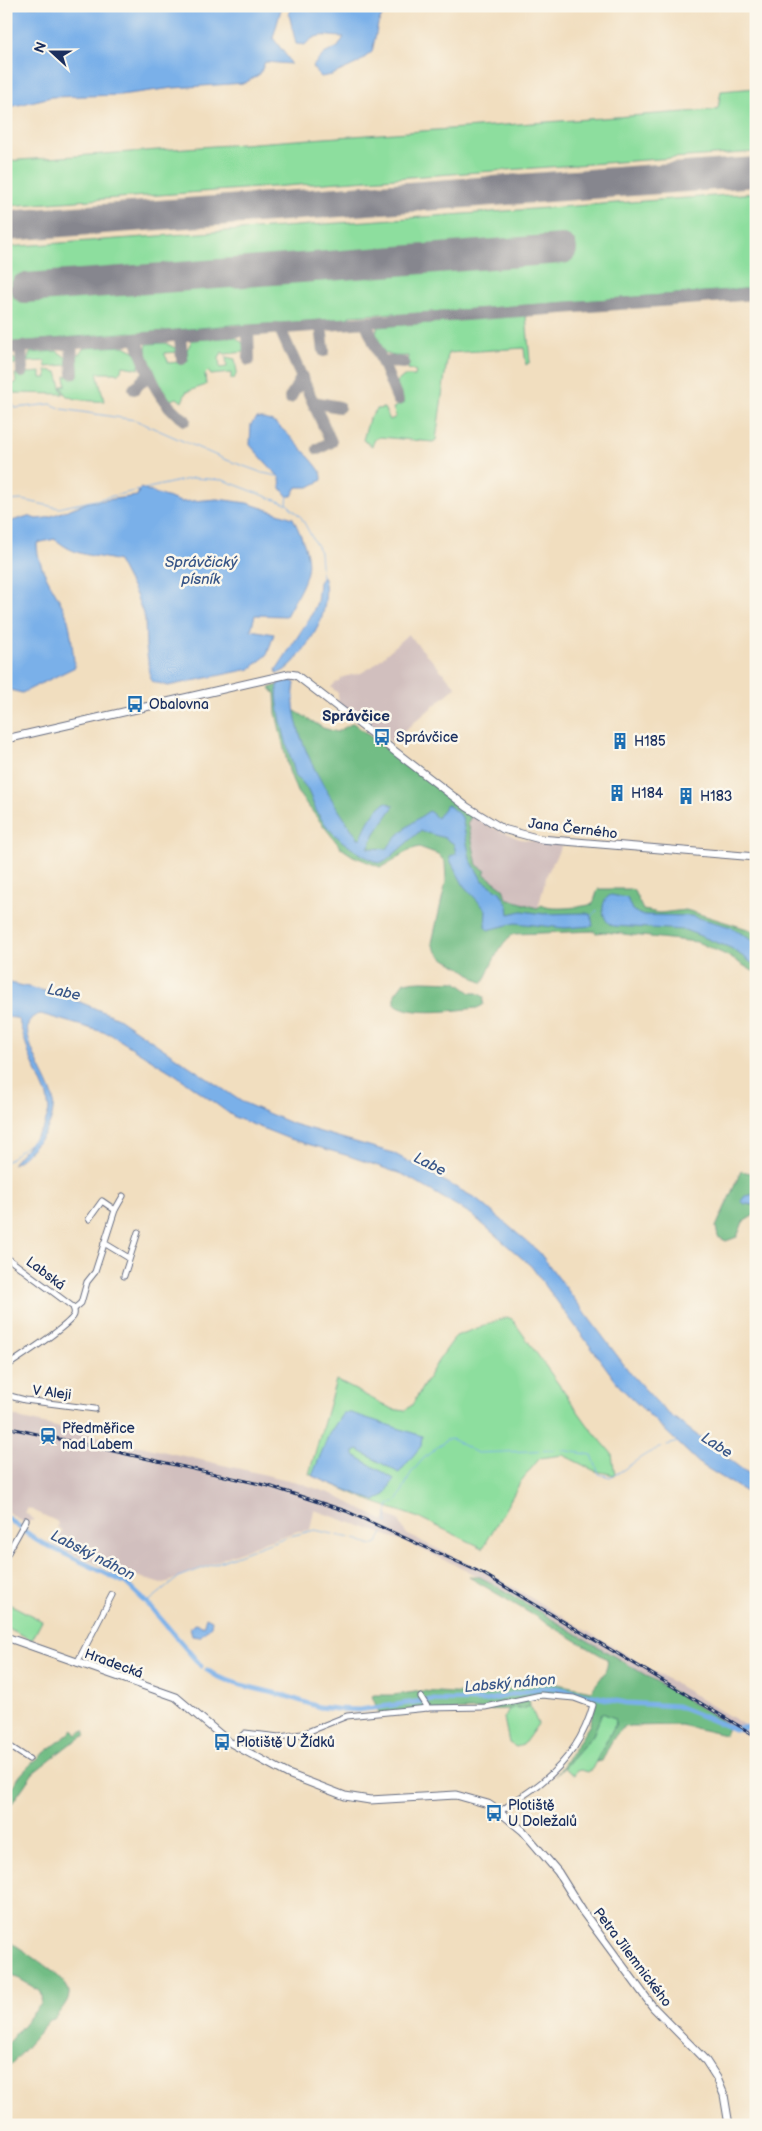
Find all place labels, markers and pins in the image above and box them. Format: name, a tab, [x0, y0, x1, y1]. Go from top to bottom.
bus stop icon: Obalovna	[125, 694, 145, 714]
place label: Obalovna	[149, 696, 209, 713]
bus stop icon: Správčice	[372, 727, 392, 747]
place label: Správčice	[396, 729, 458, 746]
building icon: H185	[610, 731, 630, 751]
place label: H185	[634, 733, 666, 750]
building icon: H184	[607, 783, 627, 803]
place label: H184	[631, 785, 664, 802]
building icon: H183	[676, 786, 696, 806]
place label: H183	[700, 788, 732, 805]
place label: Předměřice nad Labem	[62, 1420, 135, 1453]
station icon: Předměřice nad Labem	[38, 1426, 58, 1446]
bus stop icon: Plotiště U Žídků	[212, 1732, 232, 1752]
place label: Plotiště U Žídků	[236, 1733, 335, 1751]
place label: Plotiště U Doležalů	[508, 1797, 577, 1830]
bus stop icon: Plotiště U Doležalů	[484, 1803, 504, 1823]

